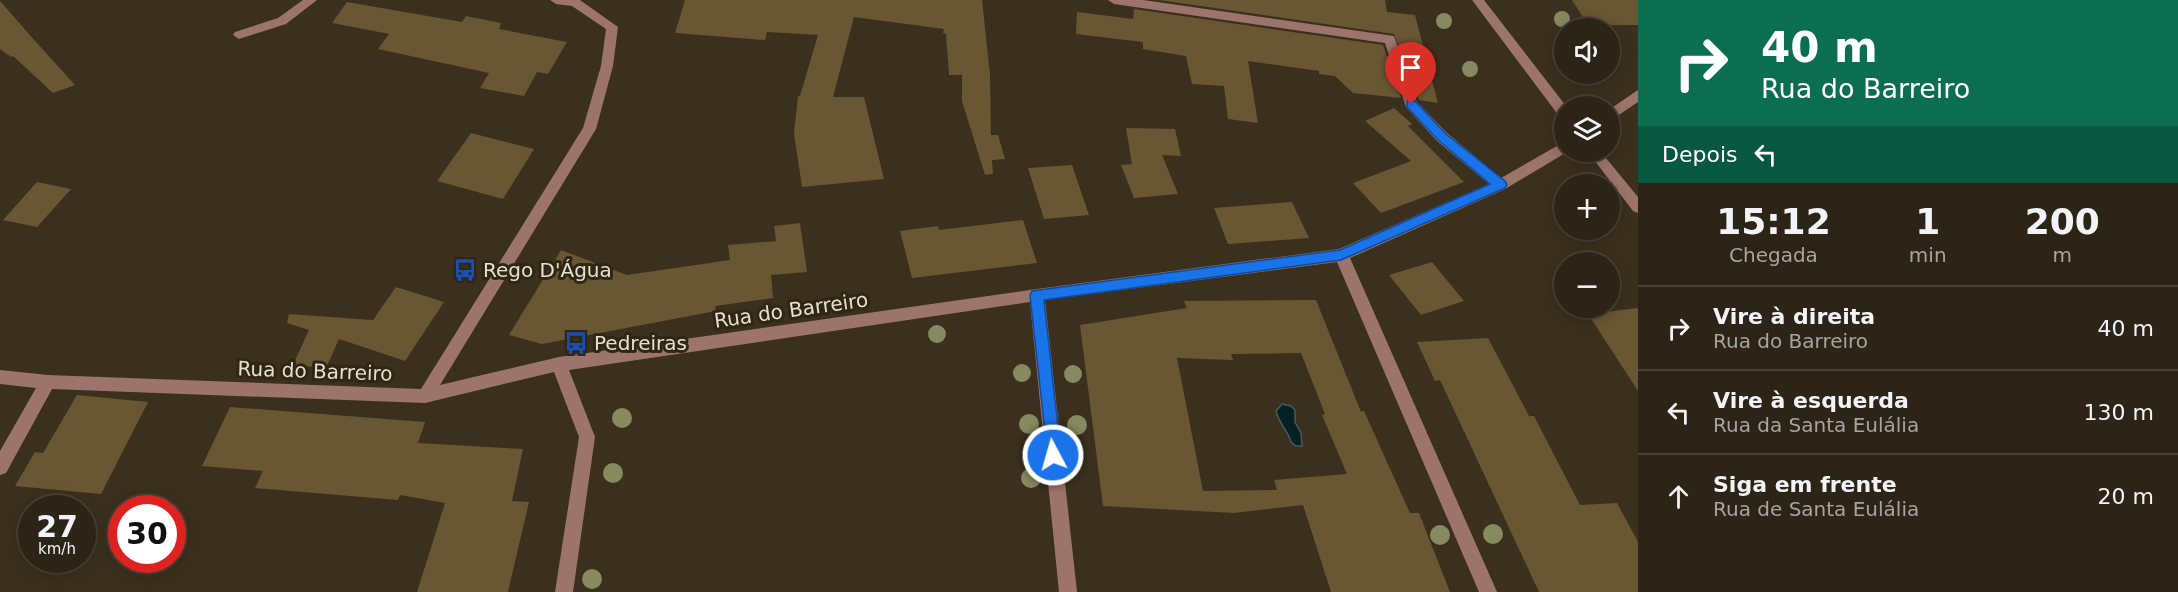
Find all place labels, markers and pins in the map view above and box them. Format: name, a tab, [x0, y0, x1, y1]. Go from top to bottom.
pin	[1385, 42, 1436, 104]
bus stop icon: Rego D'Água	[452, 257, 478, 283]
place label: Rego D'Água	[483, 258, 612, 282]
bus stop icon: Pedreiras	[563, 330, 589, 356]
place label: Pedreiras	[594, 331, 687, 355]

